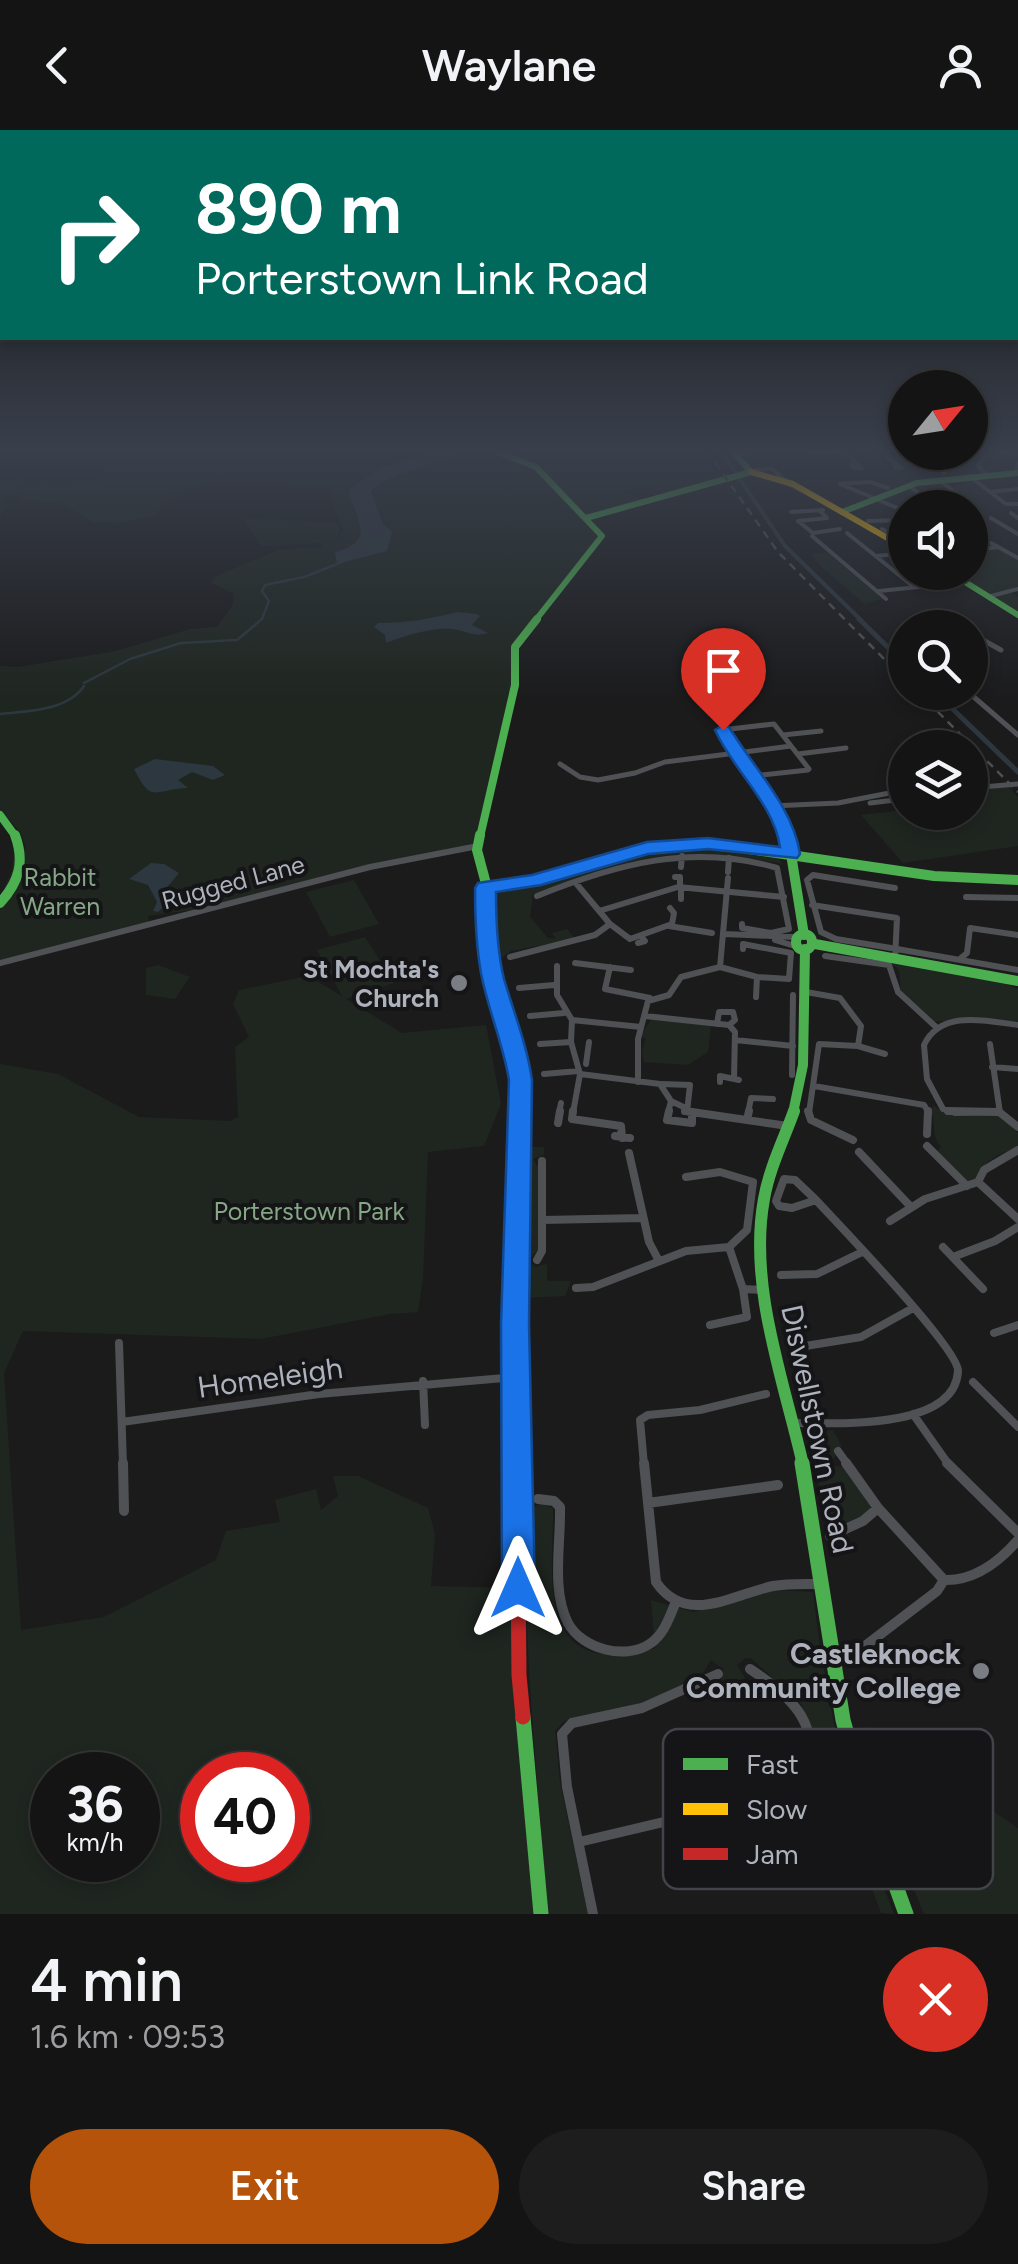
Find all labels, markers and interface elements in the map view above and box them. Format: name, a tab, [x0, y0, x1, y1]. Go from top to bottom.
icon: back	[30, 38, 85, 93]
text: Waylane	[422, 38, 596, 92]
icon: person	[933, 38, 988, 93]
text: 890 m	[195, 166, 402, 251]
icon: right	[30, 170, 160, 300]
text: Porterstown Link Road	[195, 251, 649, 305]
north arrow	[888, 370, 988, 470]
map controls	[888, 370, 988, 830]
button: sound	[888, 490, 988, 590]
button: search	[888, 610, 988, 710]
pin	[681, 628, 766, 731]
icon: arrive	[696, 643, 751, 698]
button: layers	[888, 730, 988, 830]
street label: Rugged Lane	[158, 849, 308, 915]
park label: Rabbit Warren	[20, 862, 100, 921]
place label: St Mochta's Church	[303, 954, 439, 1013]
marker: St Mochta's Church	[448, 972, 470, 994]
park label: Porterstown Park	[213, 1196, 405, 1226]
street label: Diswellstown Road	[773, 1301, 862, 1557]
street label: Homeleigh	[195, 1349, 345, 1406]
position arrow	[466, 1536, 570, 1640]
place label: Castleknock Community College	[686, 1635, 961, 1706]
marker: Castleknock Community College	[970, 1660, 992, 1682]
legend	[663, 1729, 993, 1889]
text: Fast	[746, 1747, 799, 1781]
speed limit sign: 40	[180, 1752, 310, 1882]
text: 36	[67, 1774, 123, 1835]
text: Slow	[746, 1792, 807, 1826]
text: km/h	[66, 1827, 124, 1857]
text: Jam	[746, 1837, 799, 1871]
text: 4 min	[30, 1944, 183, 2016]
button: close	[883, 1947, 988, 2052]
text: 1.6 km · 09:53	[30, 2018, 225, 2056]
button: Exit	[30, 2129, 499, 2244]
button: Share	[519, 2129, 988, 2244]

